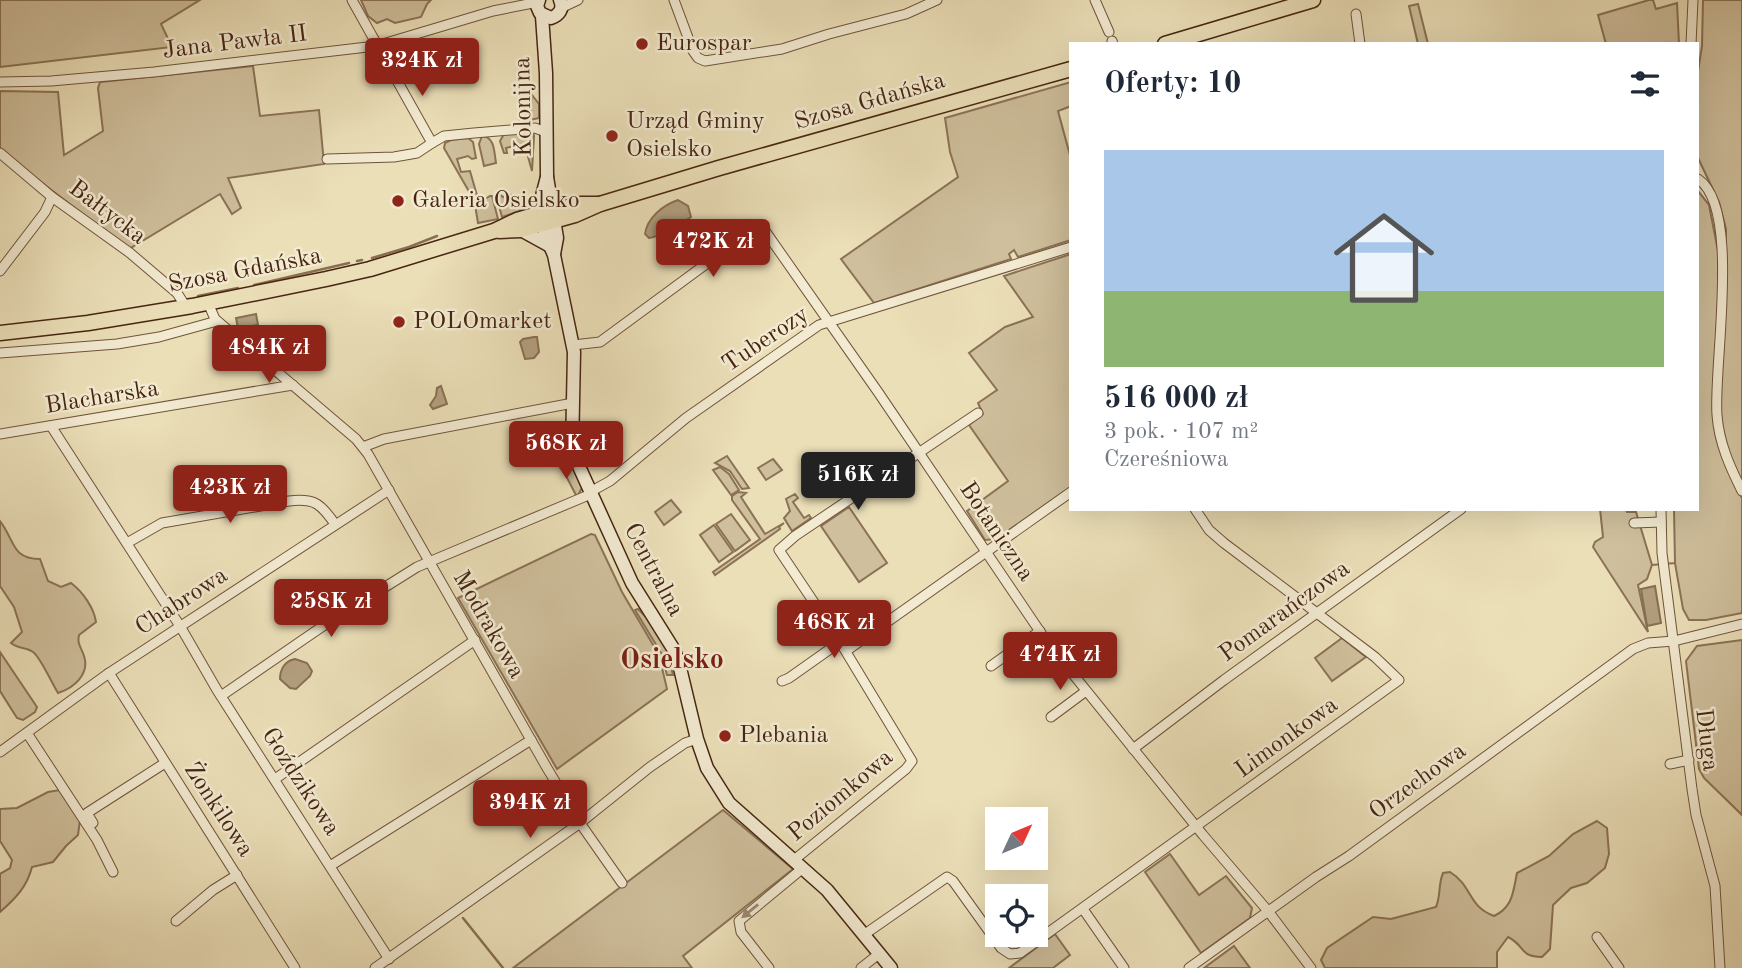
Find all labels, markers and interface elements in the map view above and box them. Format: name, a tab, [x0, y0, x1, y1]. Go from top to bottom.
street label: Jana Pawła II	[161, 22, 309, 64]
place label: Eurospar	[656, 32, 752, 56]
marker: Eurospar	[634, 36, 650, 52]
pin: 324K zł	[357, 38, 487, 98]
text: 324K zł	[381, 49, 463, 72]
street label: Kolonijna	[511, 56, 537, 157]
icon: filters	[1626, 65, 1664, 103]
street label: Szosa Gdańska	[792, 69, 948, 135]
text: Oferty: 10	[1104, 69, 1241, 99]
place label: Urząd Gminy Osielsko	[626, 110, 765, 162]
marker: Urząd Gminy Osielsko	[604, 128, 620, 144]
street label: Bałtycka	[64, 176, 150, 250]
place label: Galeria Osielsko	[412, 189, 580, 213]
marker: Galeria Osielsko	[390, 193, 406, 209]
icon: home	[1321, 195, 1447, 321]
pin: 472K zł	[648, 219, 778, 279]
text: 472K zł	[672, 230, 754, 253]
street label: Szosa Gdańska	[166, 244, 324, 298]
street label: Tuberozy	[719, 302, 814, 377]
place label: POLOmarket	[413, 310, 552, 334]
marker: POLOmarket	[391, 314, 407, 330]
pin: 484K zł	[204, 326, 334, 385]
text: 484K zł	[228, 336, 310, 359]
street label: Blacharska	[43, 377, 161, 419]
text: 516 000 zł	[1104, 384, 1248, 414]
text: 3 pok. · 107 m²	[1104, 420, 1258, 443]
pin: 568K zł	[501, 421, 631, 481]
text: 568K zł	[525, 432, 607, 455]
text: Czereśniowa	[1104, 448, 1228, 471]
pin: 516K zł	[793, 452, 923, 512]
text: 516K zł	[817, 463, 899, 486]
pin: 423K zł	[165, 466, 295, 525]
text: 423K zł	[189, 476, 271, 499]
street label: Botaniczna	[954, 478, 1038, 586]
street label: Centralna	[619, 520, 687, 621]
street label: Pomarańczowa	[1215, 557, 1355, 667]
street label: Chabrowa	[132, 563, 232, 640]
street label: Modrakowa	[448, 567, 528, 683]
pin: 258K zł	[266, 580, 396, 639]
text: 258K zł	[290, 590, 372, 613]
pin: 468K zł	[769, 600, 899, 660]
text: 468K zł	[793, 611, 875, 634]
pin: 474K zł	[995, 632, 1125, 692]
text: 474K zł	[1019, 643, 1101, 666]
district label: Osielsko	[620, 647, 724, 675]
street label: Limonkowa	[1231, 693, 1343, 783]
street label: Długa	[1690, 707, 1722, 773]
street label: Goździkowa	[256, 724, 344, 840]
place label: Plebania	[739, 724, 828, 748]
marker: Plebania	[717, 728, 733, 744]
street label: Orzechowa	[1365, 739, 1471, 825]
street label: Poziomkowa	[784, 745, 898, 847]
street label: Żonkilowa	[179, 757, 260, 862]
pin: 394K zł	[465, 780, 595, 840]
text: 394K zł	[489, 791, 571, 814]
north arrow	[985, 807, 1048, 870]
map controls	[985, 807, 1048, 947]
button: locate	[985, 884, 1048, 947]
one-way arrow	[741, 904, 759, 919]

